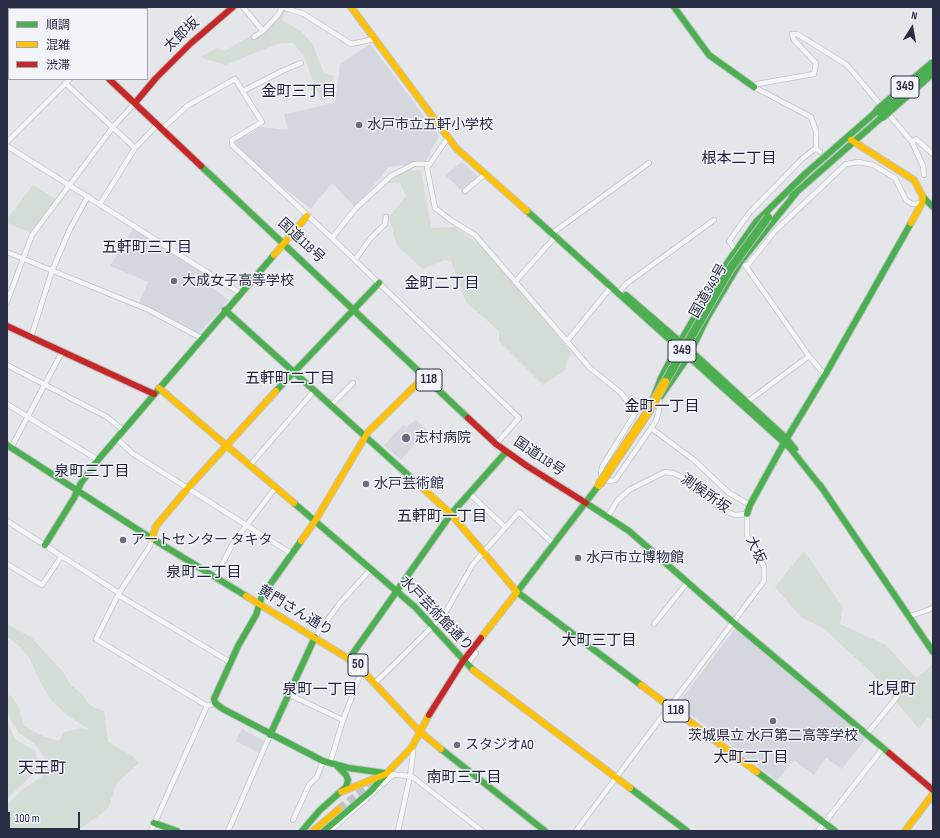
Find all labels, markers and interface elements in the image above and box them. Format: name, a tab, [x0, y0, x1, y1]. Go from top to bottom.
legend	[8, 8, 148, 80]
north arrow	[892, 8, 932, 48]
text: N	[910, 9, 919, 23]
street label: 太郎坂	[161, 15, 203, 55]
text: 順調	[46, 18, 70, 33]
text: 混雑	[46, 38, 70, 53]
text: 渋滞	[46, 58, 70, 73]
road number: 349	[891, 76, 919, 98]
district label: 金町三丁目	[262, 83, 336, 101]
place label: 水戸市立五軒小学校	[367, 117, 493, 133]
marker: 水戸市立五軒小学校	[354, 120, 364, 130]
district label: 根本二丁目	[702, 150, 776, 168]
street label: 国道118号	[274, 215, 328, 267]
district label: 五軒町三丁目	[102, 239, 192, 257]
street label: 国道349号	[687, 261, 731, 321]
place label: 大成女子高等学校	[182, 273, 294, 289]
district label: 金町二丁目	[405, 275, 479, 293]
marker: 大成女子高等学校	[169, 276, 179, 286]
road number: 349	[668, 340, 696, 362]
road number: 118	[416, 369, 442, 391]
district label: 五軒町二丁目	[245, 370, 335, 388]
district label: 金町一丁目	[625, 398, 699, 416]
place label: 志村病院	[415, 430, 471, 446]
marker: 志村病院	[400, 432, 412, 444]
street label: 国道118号	[510, 434, 568, 480]
district label: 泉町三丁目	[55, 463, 129, 481]
street label: 測候所坂	[677, 471, 733, 517]
place label: 水戸芸術館	[374, 476, 444, 492]
marker: 水戸芸術館	[361, 479, 371, 489]
district label: 五軒町一丁目	[397, 508, 487, 526]
place label: アートセンター タキタ	[131, 532, 272, 548]
street label: 大坂	[742, 534, 768, 566]
marker: アートセンター タキタ	[118, 535, 128, 545]
place label: 水戸市立博物館	[586, 550, 684, 566]
marker: 水戸市立博物館	[573, 553, 583, 563]
district label: 泉町二丁目	[167, 564, 241, 582]
street label: 水戸芸術館通り	[396, 573, 476, 655]
street label: 黄門さん通り	[255, 582, 335, 640]
district label: 大町三丁目	[562, 632, 636, 650]
road number: 50	[348, 654, 368, 676]
district label: 北見町	[868, 680, 916, 700]
district label: 泉町一丁目	[283, 681, 357, 699]
road number: 118	[663, 700, 689, 722]
marker: 茨城県立 水戸第二高等学校	[768, 716, 778, 726]
place label: 茨城県立 水戸第二高等学校	[688, 728, 858, 744]
place label: スタジオAO	[465, 737, 534, 753]
marker: スタジオAO	[452, 740, 462, 750]
district label: 大町二丁目	[714, 749, 788, 767]
district label: 天王町	[18, 759, 66, 779]
district label: 南町三丁目	[427, 769, 501, 787]
scale bar	[10, 804, 82, 830]
text: 100 m	[15, 811, 40, 826]

